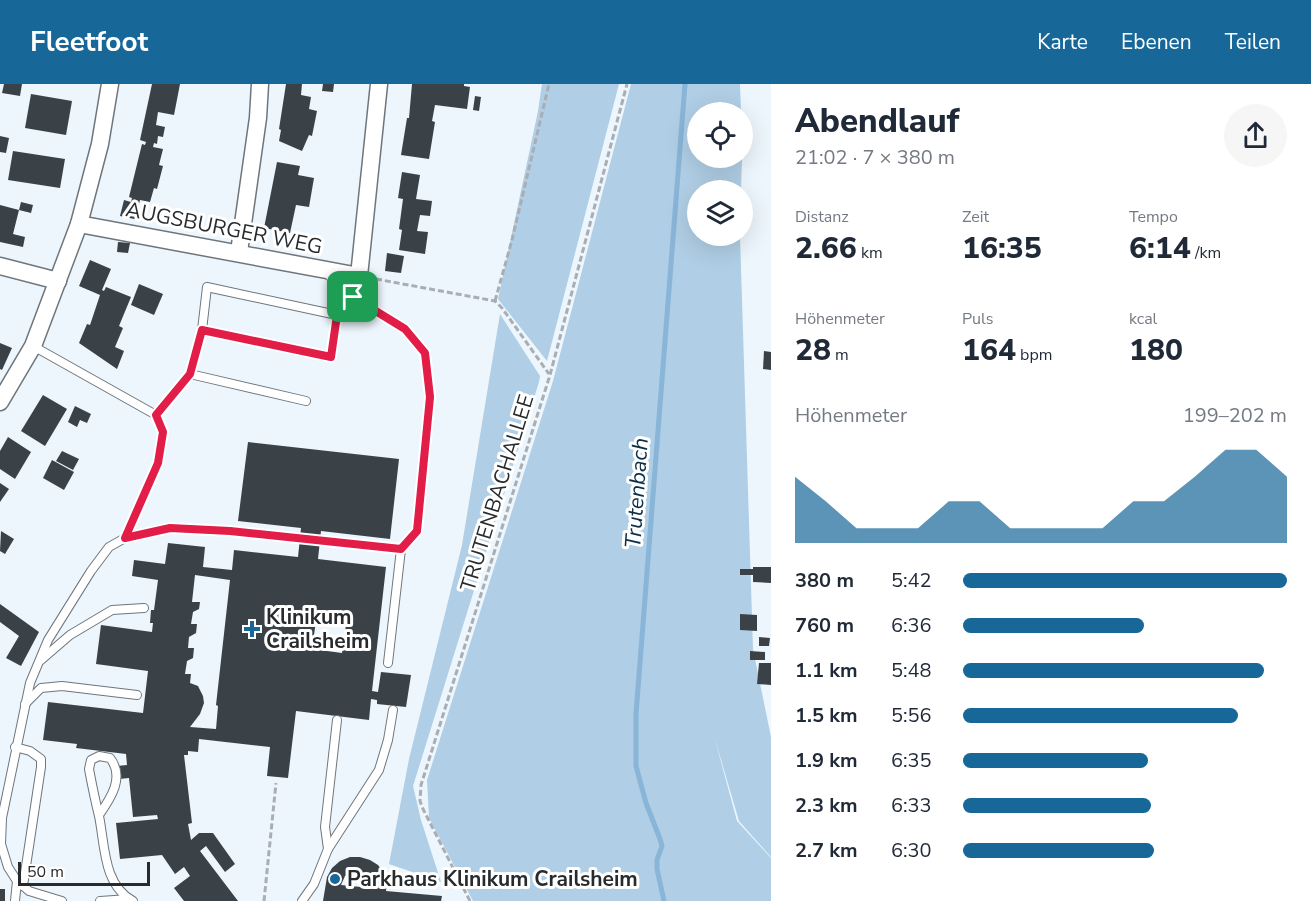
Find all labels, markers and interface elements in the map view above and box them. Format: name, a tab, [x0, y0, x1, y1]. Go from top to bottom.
text: Fleetfoot	[30, 23, 148, 61]
text: Karte	[1037, 28, 1088, 56]
text: Ebenen	[1121, 28, 1192, 56]
text: Teilen	[1225, 28, 1281, 56]
text: Abendlauf	[795, 99, 959, 144]
map controls	[687, 102, 753, 246]
button: locate	[687, 102, 753, 168]
button: share	[1224, 104, 1287, 167]
text: 21:02 · 7 × 380 m	[795, 144, 955, 171]
button: layers	[687, 180, 753, 246]
street label: AUGSBURGER WEG	[123, 195, 325, 261]
text: Distanz	[795, 206, 849, 228]
text: Zeit	[962, 206, 989, 228]
text: Tempo	[1129, 206, 1178, 228]
text: 2.66	[795, 228, 857, 269]
text: 16:35	[962, 228, 1042, 269]
text: 6:14	[1129, 228, 1191, 269]
text: km	[857, 242, 883, 264]
text: /km	[1191, 242, 1221, 264]
pin	[327, 271, 378, 322]
icon: arrive	[336, 280, 369, 313]
text: Höhenmeter	[795, 308, 885, 330]
text: Puls	[962, 308, 993, 330]
text: kcal	[1129, 308, 1157, 330]
text: 28	[795, 330, 831, 371]
text: 164	[962, 330, 1016, 371]
text: 180	[1129, 330, 1183, 371]
text: m	[831, 344, 849, 366]
text: bpm	[1016, 344, 1052, 366]
street label: TRUTENBACHALLEE	[454, 391, 540, 595]
text: Höhenmeter	[795, 402, 907, 429]
text: 199–202 m	[1183, 402, 1287, 429]
water label: Trutenbach	[618, 437, 656, 549]
text: 380 m	[795, 567, 854, 594]
text: 5:42	[891, 567, 932, 594]
place label: Klinikum Crailsheim	[266, 603, 370, 655]
text: 760 m	[795, 612, 854, 639]
text: 6:36	[891, 612, 932, 639]
marker: Klinikum Crailsheim	[243, 620, 261, 638]
text: 1.1 km	[795, 657, 858, 684]
text: 5:48	[891, 657, 932, 684]
text: 1.5 km	[795, 702, 858, 729]
text: 5:56	[891, 702, 932, 729]
text: 1.9 km	[795, 747, 858, 774]
text: 6:35	[891, 747, 932, 774]
text: 2.3 km	[795, 792, 858, 819]
text: 6:33	[891, 792, 932, 819]
text: 2.7 km	[795, 837, 858, 864]
text: 6:30	[891, 837, 932, 864]
scale bar	[18, 859, 150, 886]
text: 50 m	[27, 861, 64, 883]
place label: Parkhaus Klinikum Crailsheim	[347, 865, 638, 893]
marker: Parkhaus Klinikum Crailsheim	[328, 872, 342, 886]

